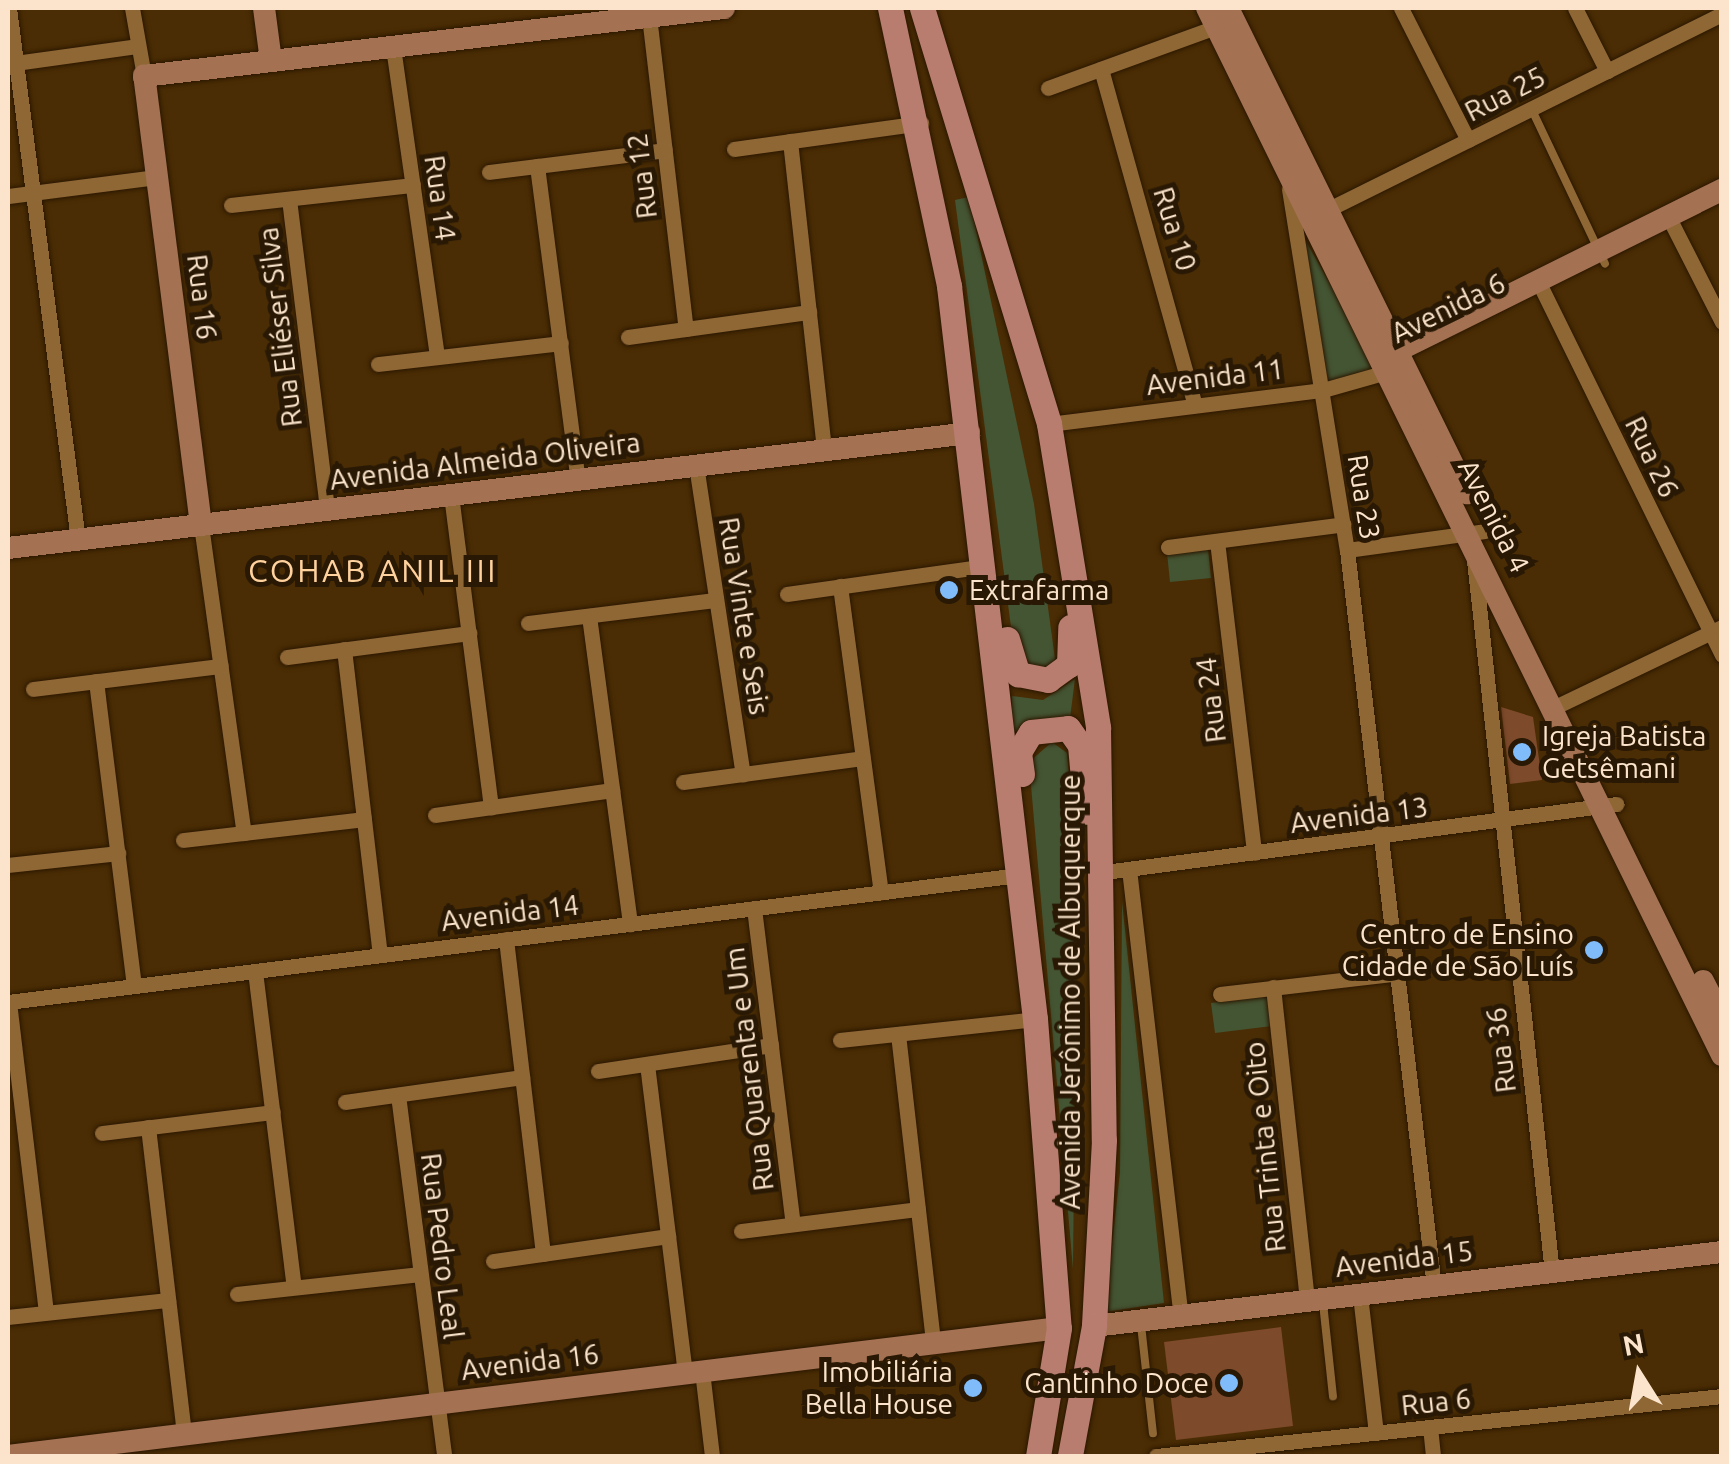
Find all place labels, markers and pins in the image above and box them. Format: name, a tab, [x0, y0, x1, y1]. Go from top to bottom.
place label: Extrafarma	[969, 573, 1109, 607]
marker: Extrafarma	[938, 579, 960, 601]
place label: Igreja Batista Getsêmani	[1542, 719, 1706, 785]
marker: Igreja Batista Getsêmani	[1511, 741, 1533, 763]
place label: Centro de Ensino Cidade de São Luís	[1342, 917, 1574, 983]
marker: Centro de Ensino Cidade de São Luís	[1583, 939, 1605, 961]
place label: Imobiliária Bella House	[805, 1355, 953, 1421]
place label: Cantinho Doce	[1024, 1366, 1209, 1400]
marker: Cantinho Doce	[1218, 1372, 1240, 1394]
marker: Imobiliária Bella House	[962, 1377, 984, 1399]

